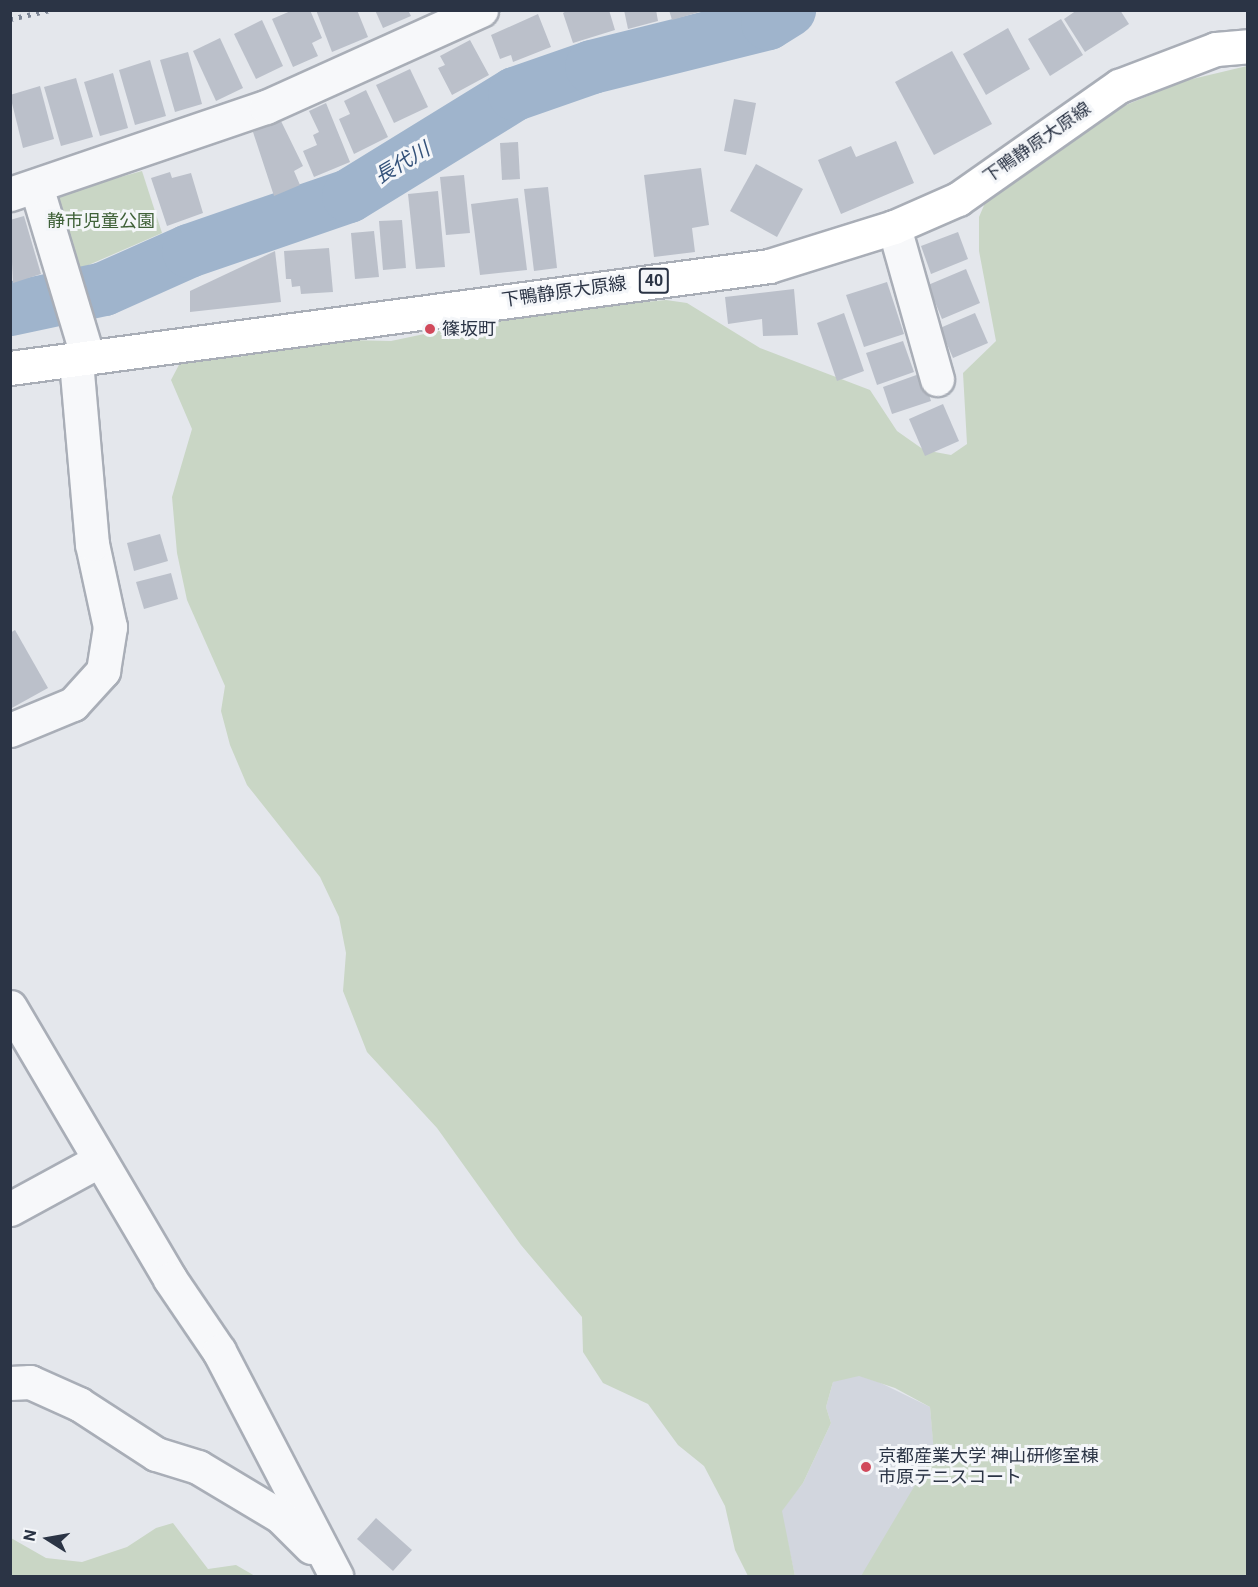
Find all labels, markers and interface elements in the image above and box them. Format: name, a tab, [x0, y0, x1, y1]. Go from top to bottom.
street label: 下鴨静原大原線	[979, 98, 1095, 188]
water label: 長代川	[370, 137, 434, 189]
park label: 静市児童公園	[47, 210, 155, 232]
road number: 40	[638, 268, 670, 294]
street label: 下鴨静原大原線	[500, 273, 628, 311]
place label: 篠坂町	[442, 318, 496, 340]
marker: 篠坂町	[423, 322, 437, 336]
place label: 京都産業大学 神山研修室棟 市原テニスコート	[878, 1446, 1098, 1488]
marker: 京都産業大学 神山研修室棟 市原テニスコート	[859, 1460, 873, 1474]
north arrow	[18, 1509, 78, 1569]
text: N	[19, 1528, 40, 1543]

